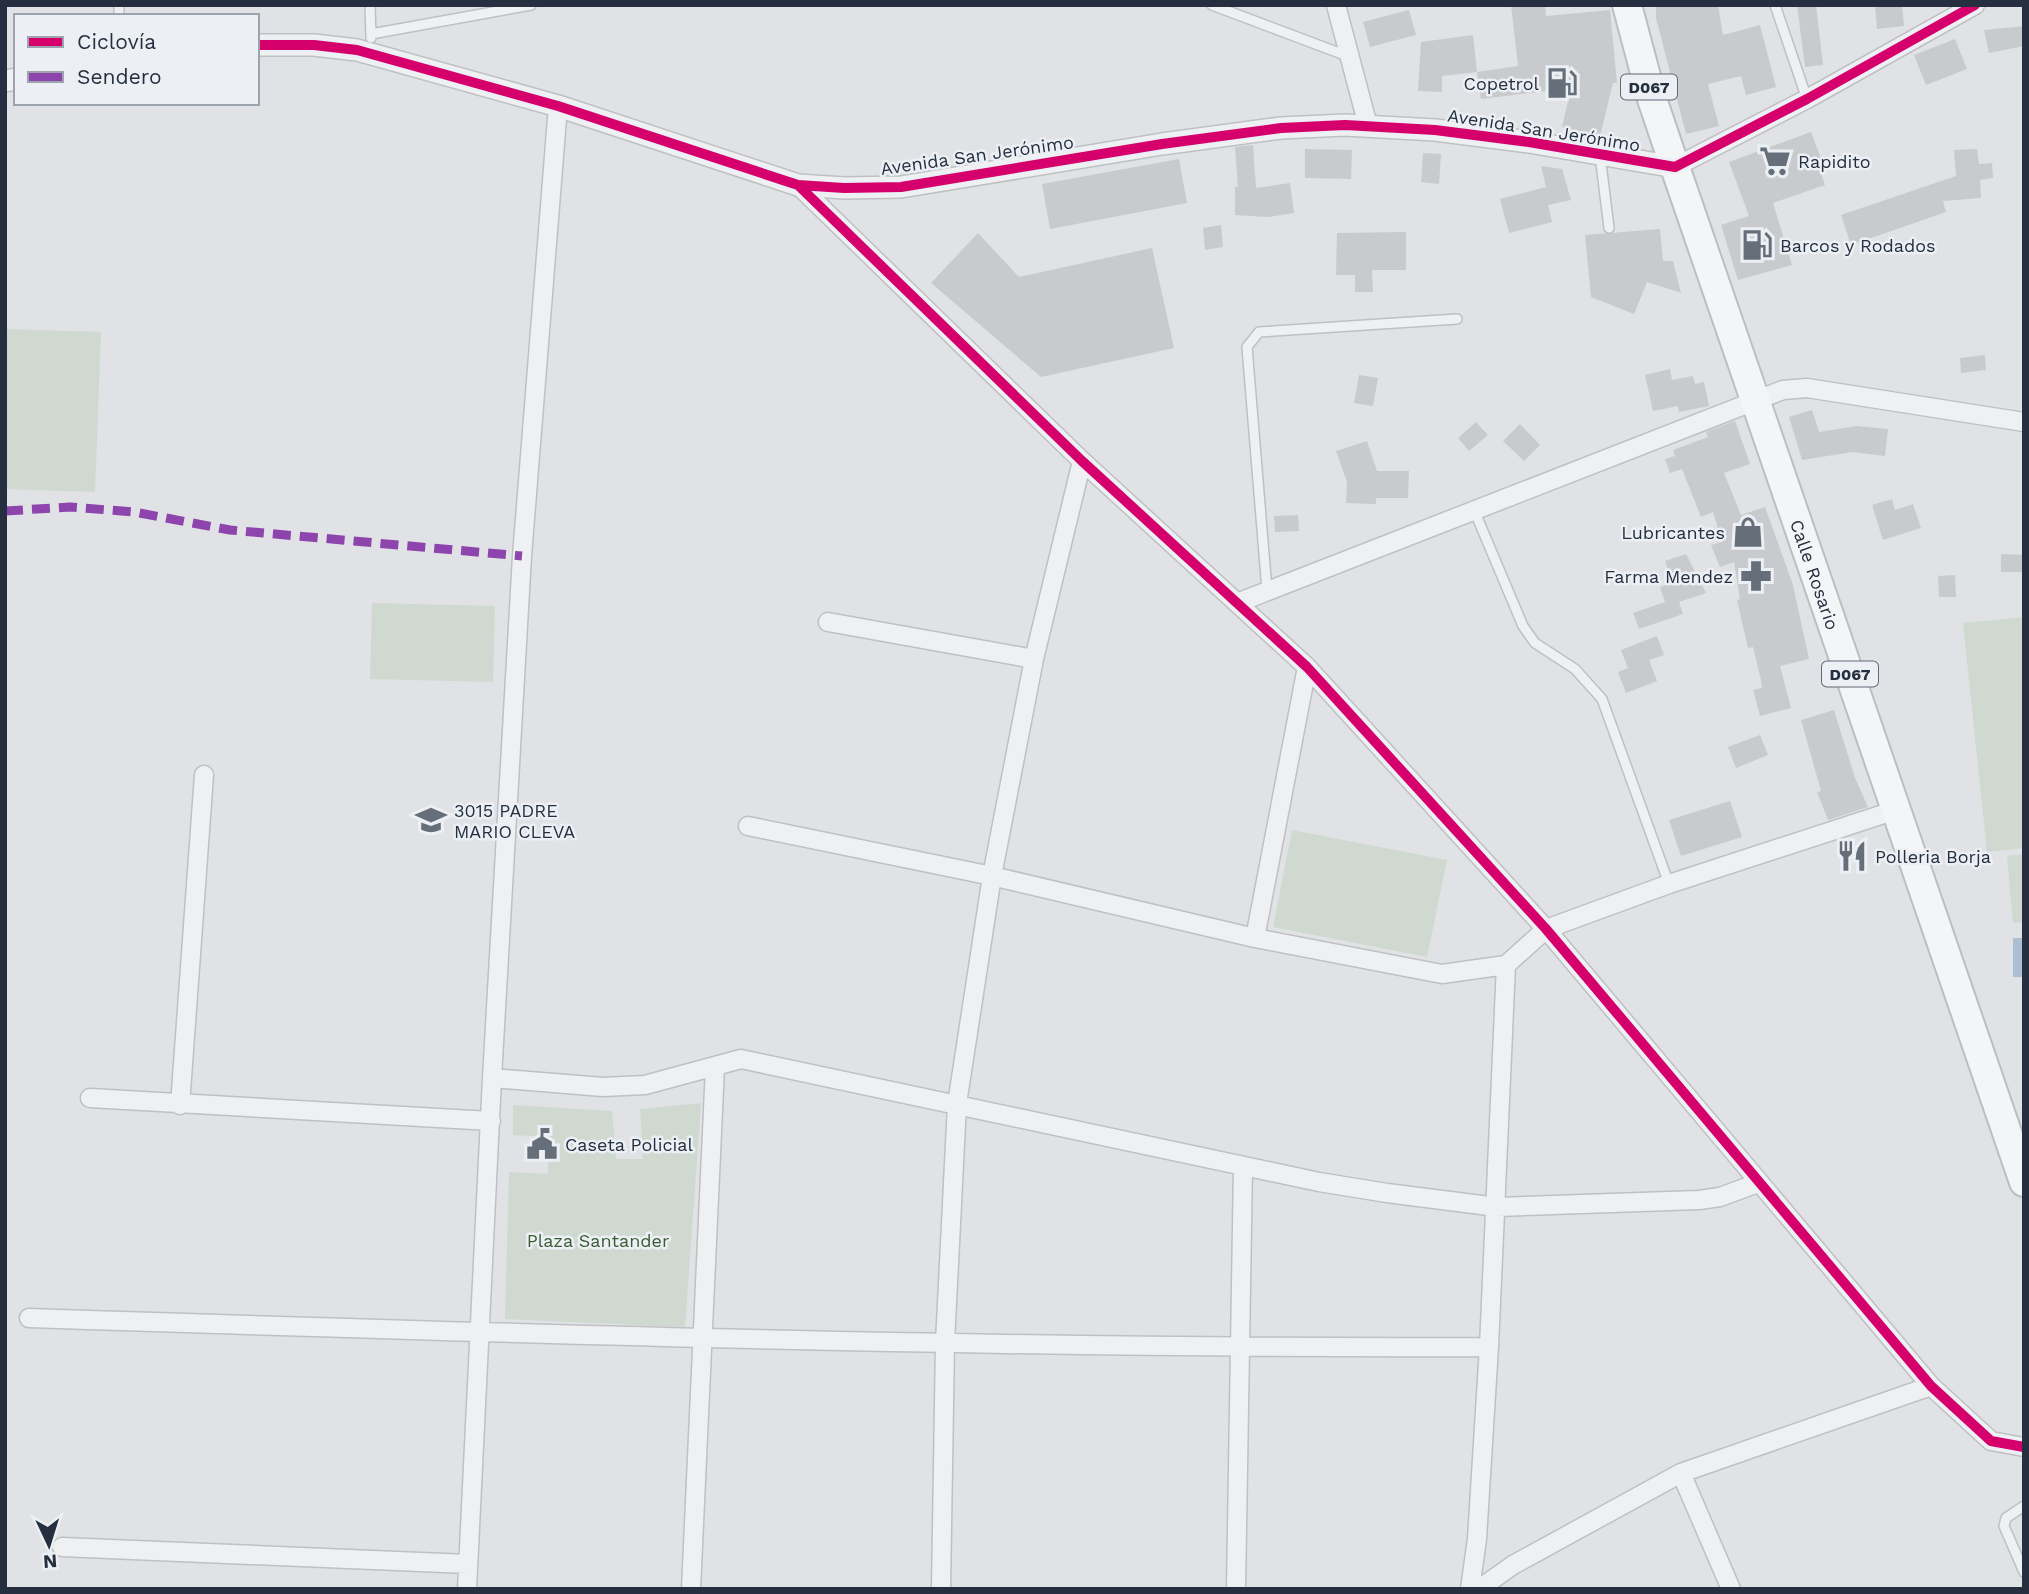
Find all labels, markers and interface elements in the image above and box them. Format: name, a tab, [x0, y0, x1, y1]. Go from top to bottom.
legend	[14, 14, 259, 105]
text: Ciclovía	[77, 29, 156, 54]
text: Sendero	[77, 64, 162, 89]
fuel station icon: Copetrol	[1545, 66, 1579, 100]
place label: Copetrol	[1464, 73, 1539, 94]
road number: D067	[1621, 74, 1677, 100]
street label: Avenida San Jerónimo	[1446, 104, 1642, 156]
street label: Avenida San Jerónimo	[879, 131, 1075, 179]
supermarket icon: Rapidito	[1758, 144, 1792, 178]
place label: Rapidito	[1798, 151, 1871, 172]
fuel station icon: Barcos y Rodados	[1740, 228, 1774, 262]
place label: Barcos y Rodados	[1780, 235, 1936, 256]
shop icon: Lubricantes	[1731, 515, 1765, 549]
street label: Calle Rosario	[1786, 517, 1844, 632]
place label: Lubricantes	[1621, 522, 1725, 543]
pharmacy icon: Farma Mendez	[1739, 559, 1773, 593]
place label: Farma Mendez	[1604, 566, 1733, 587]
road number: D067	[1822, 662, 1878, 687]
place label: 3015 PADRE MARIO CLEVA	[454, 800, 575, 842]
school or university icon: 3015 PADRE MARIO CLEVA	[414, 803, 448, 837]
restaurant icon: Polleria Borja	[1835, 839, 1869, 873]
place label: Polleria Borja	[1875, 846, 1991, 867]
public building icon: Caseta Policial	[525, 1127, 559, 1161]
place label: Caseta Policial	[565, 1134, 694, 1155]
park label: Plaza Santander	[527, 1230, 669, 1251]
north arrow	[14, 1510, 84, 1580]
text: N	[42, 1549, 58, 1573]

